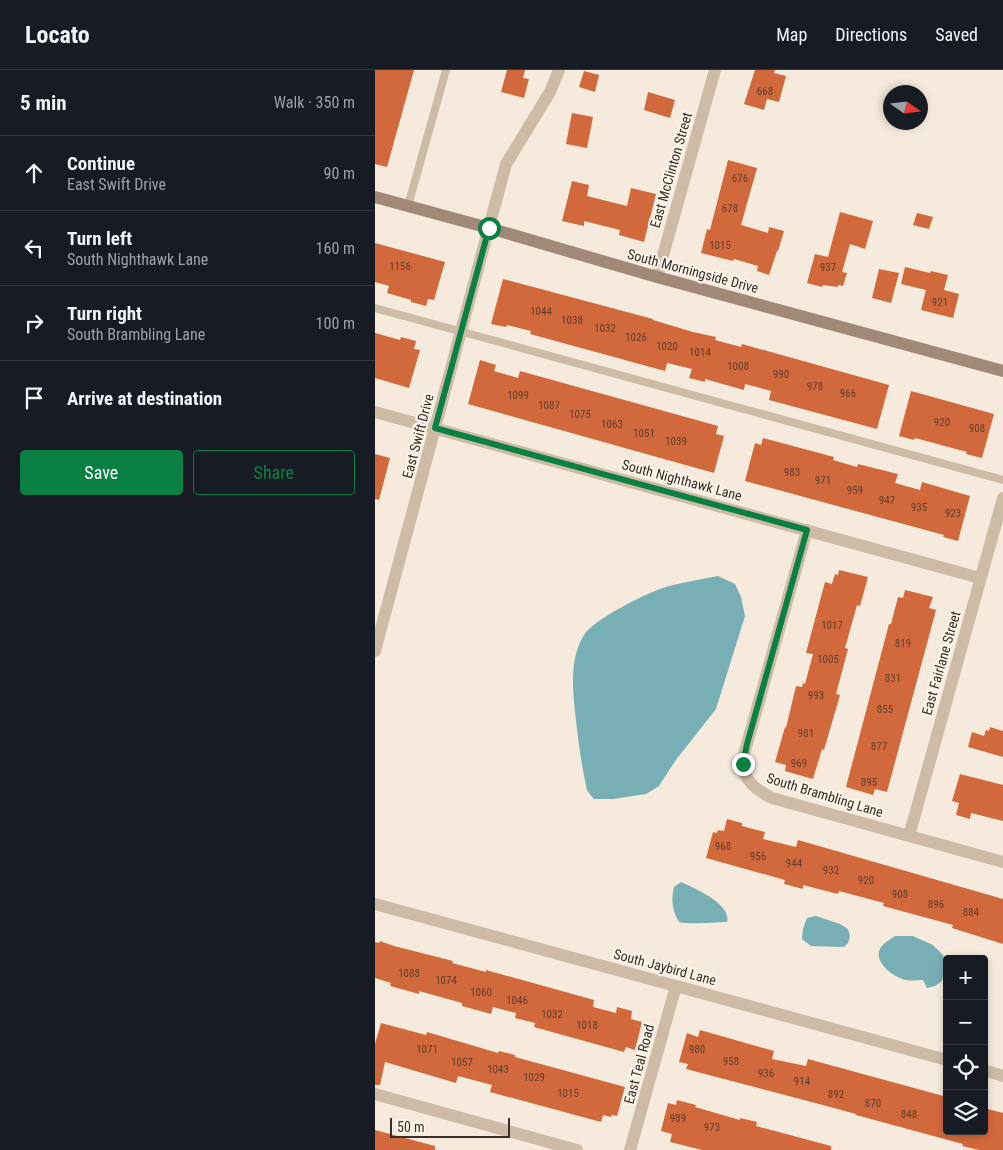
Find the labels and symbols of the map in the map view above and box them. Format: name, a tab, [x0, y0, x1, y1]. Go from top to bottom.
house number: 668	[757, 85, 773, 98]
north arrow	[883, 85, 928, 130]
street label: East McClinton Street	[647, 110, 695, 230]
house number: 676	[732, 172, 748, 185]
house number: 678	[722, 202, 738, 215]
route start	[478, 217, 501, 240]
house number: 1015	[709, 239, 731, 252]
street label: South Morningside Drive	[626, 246, 761, 296]
house number: 1156	[389, 260, 411, 273]
house number: 937	[820, 261, 836, 274]
house number: 921	[932, 296, 948, 309]
house number: 1044	[530, 305, 552, 318]
house number: 1038	[561, 314, 583, 327]
house number: 1032	[594, 322, 616, 335]
house number: 1026	[625, 331, 647, 344]
house number: 1020	[656, 340, 678, 353]
house number: 1014	[689, 346, 711, 359]
house number: 1008	[727, 360, 749, 373]
house number: 990	[773, 368, 789, 381]
house number: 978	[807, 380, 823, 393]
house number: 966	[840, 387, 856, 400]
house number: 1099	[507, 389, 529, 402]
street label: East Swift Drive	[399, 392, 437, 480]
house number: 1087	[538, 399, 560, 412]
house number: 1075	[569, 408, 591, 421]
house number: 920	[934, 416, 950, 429]
house number: 1063	[601, 418, 623, 431]
house number: 908	[969, 422, 985, 435]
house number: 1051	[633, 427, 655, 440]
house number: 1039	[665, 435, 687, 448]
street label: South Nighthawk Lane	[620, 456, 744, 504]
house number: 983	[784, 466, 800, 479]
house number: 971	[815, 474, 831, 487]
house number: 959	[847, 484, 863, 497]
house number: 947	[879, 494, 895, 507]
house number: 935	[911, 501, 927, 514]
house number: 923	[945, 507, 961, 520]
street label: East Fairlane Street	[919, 609, 963, 717]
house number: 1017	[821, 619, 843, 632]
house number: 819	[895, 637, 911, 650]
house number: 1005	[817, 653, 839, 666]
house number: 831	[885, 672, 901, 685]
house number: 993	[808, 689, 824, 702]
house number: 855	[877, 703, 893, 716]
house number: 981	[798, 727, 814, 740]
house number: 877	[871, 740, 887, 753]
route end	[732, 753, 755, 776]
house number: 969	[791, 757, 807, 770]
street label: South Brambling Lane	[765, 770, 886, 820]
house number: 895	[861, 776, 877, 789]
house number: 968	[715, 840, 731, 853]
house number: 956	[750, 850, 766, 863]
house number: 944	[786, 857, 803, 870]
house number: 932	[823, 864, 839, 877]
house number: 920	[858, 874, 874, 887]
house number: 908	[892, 888, 908, 901]
house number: 896	[928, 898, 944, 911]
house number: 884	[963, 906, 980, 919]
street label: South Jaybird Lane	[612, 946, 718, 988]
house number: 1088	[398, 967, 420, 980]
house number: 1074	[435, 974, 457, 987]
house number: 1060	[470, 986, 492, 999]
house number: 1046	[506, 994, 528, 1007]
house number: 1032	[541, 1008, 563, 1021]
house number: 1018	[576, 1019, 598, 1032]
street label: East Teal Road	[621, 1023, 657, 1105]
house number: 1071	[416, 1043, 438, 1056]
house number: 980	[689, 1043, 705, 1056]
house number: 958	[723, 1055, 739, 1068]
house number: 1057	[451, 1056, 473, 1069]
house number: 1043	[487, 1063, 509, 1076]
house number: 936	[758, 1067, 774, 1080]
house number: 1029	[523, 1071, 545, 1084]
house number: 914	[794, 1075, 811, 1088]
house number: 1015	[557, 1087, 579, 1100]
house number: 892	[828, 1088, 844, 1101]
house number: 870	[865, 1097, 881, 1110]
house number: 848	[901, 1108, 917, 1121]
house number: 989	[670, 1112, 686, 1125]
scale bar	[390, 1115, 510, 1138]
house number: 973	[704, 1121, 720, 1134]

